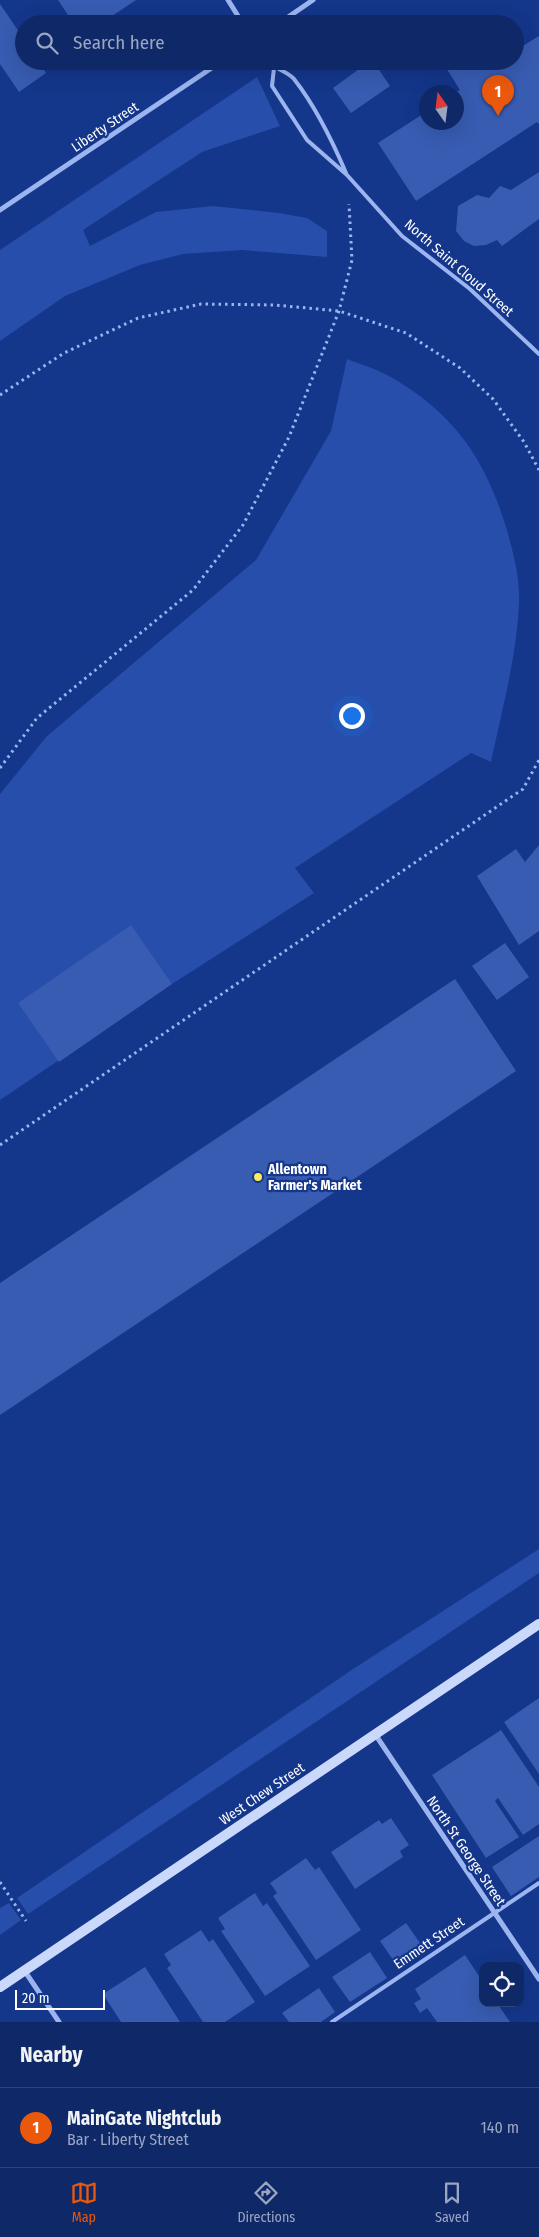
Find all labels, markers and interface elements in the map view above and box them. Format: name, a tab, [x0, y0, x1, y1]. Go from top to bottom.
search box	[15, 15, 524, 70]
icon: search	[33, 29, 61, 57]
text: Search here	[73, 31, 165, 54]
pin: 1	[482, 75, 514, 116]
north arrow	[419, 85, 464, 130]
street label: Liberty Street	[68, 98, 142, 156]
street label: North Saint Cloud Street	[401, 216, 517, 320]
your location	[339, 703, 365, 729]
place label: Allentown Farmer's Market	[267, 1161, 363, 1194]
marker: Allentown Farmer's Market	[252, 1171, 264, 1183]
street label: West Chew Street	[216, 1759, 308, 1829]
street label: North St George Street	[423, 1793, 509, 1909]
street label: Emmett Street	[390, 1913, 468, 1973]
map controls	[479, 1962, 524, 2007]
button: locate	[479, 1962, 524, 2007]
scale bar	[15, 1987, 105, 2010]
text: 20 m	[22, 1990, 50, 2007]
text: Nearby	[20, 2042, 82, 2068]
text: MainGate Nightclub	[67, 2107, 221, 2130]
text: 1	[33, 2118, 39, 2137]
text: 140 m	[481, 2118, 519, 2137]
text: Bar · Liberty Street	[67, 2130, 189, 2149]
tab: Map	[70, 2179, 98, 2226]
tab: Directions	[237, 2179, 295, 2226]
tab: Saved	[435, 2179, 469, 2226]

